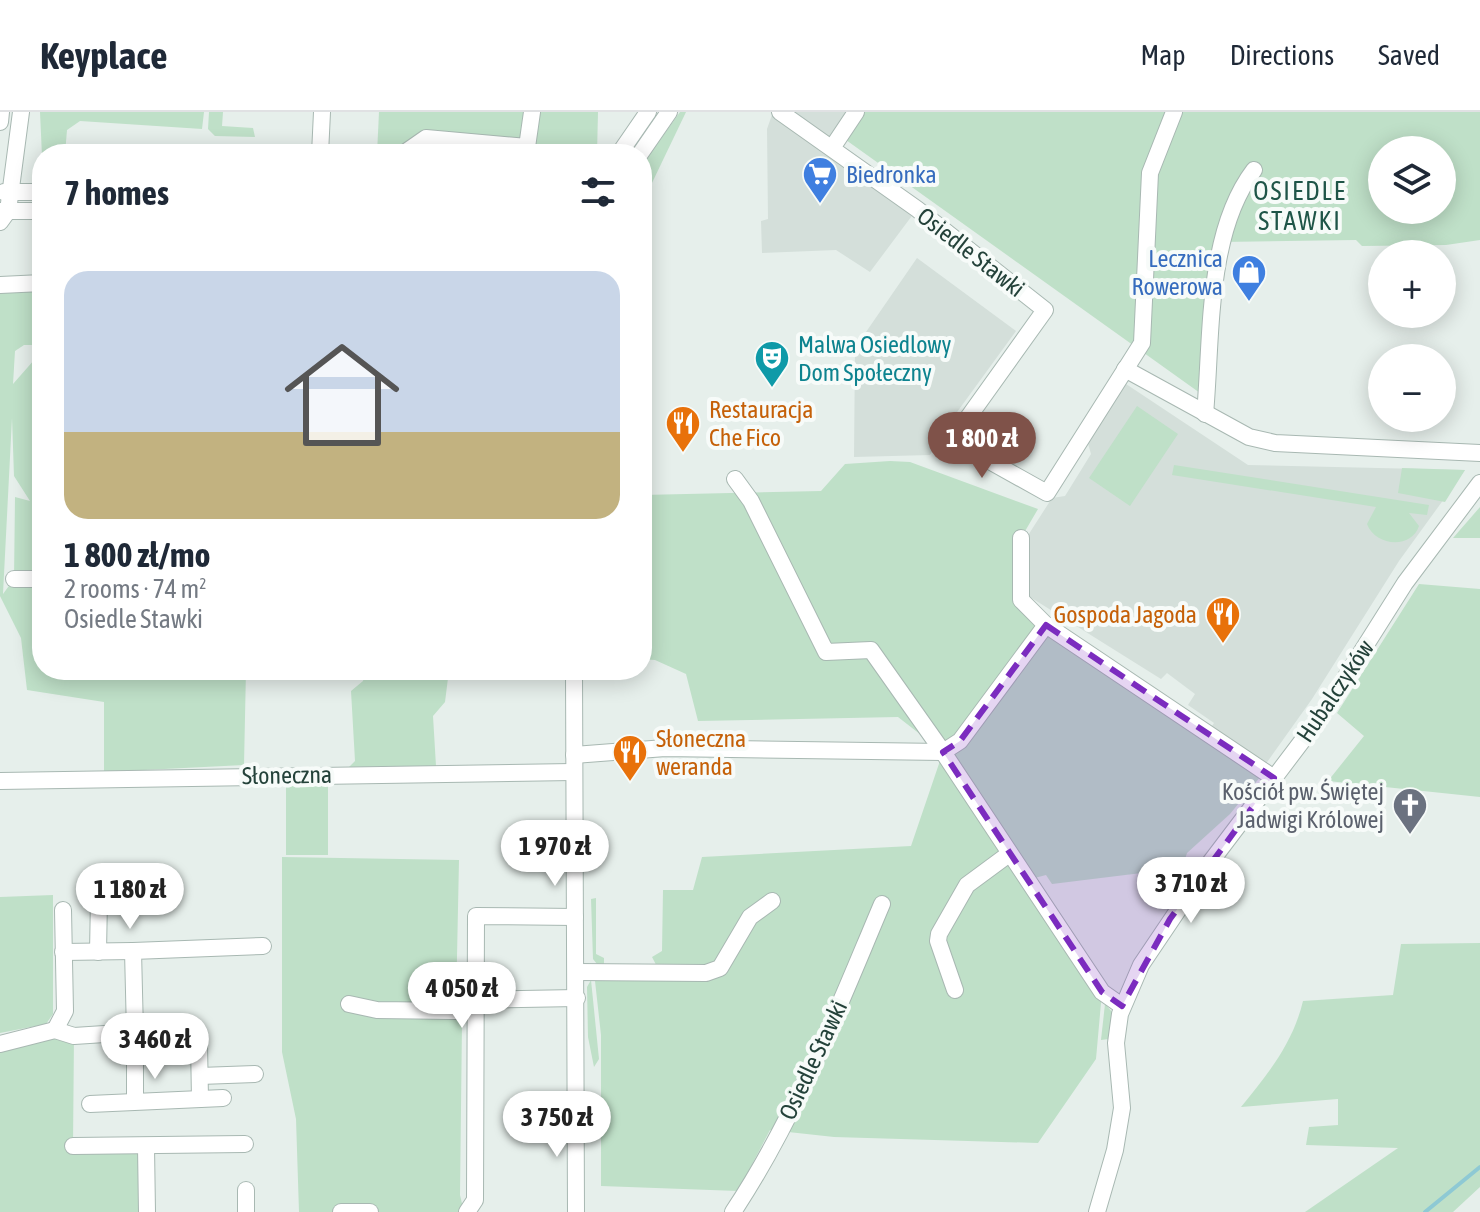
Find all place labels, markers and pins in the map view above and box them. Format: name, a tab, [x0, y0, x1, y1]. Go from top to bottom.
supermarket icon: Biedronka	[801, 155, 839, 205]
place label: Biedronka	[846, 161, 937, 188]
place label: Lecznica Rowerowa	[1132, 245, 1223, 300]
shop icon: Lecznica Rowerowa	[1230, 253, 1268, 303]
place label: Malwa Osiedlowy Dom Społeczny	[798, 331, 952, 386]
theatre icon: Malwa Osiedlowy Dom Społeczny	[753, 339, 791, 389]
place label: Restauracja Che Fico	[709, 396, 813, 451]
restaurant icon: Restauracja Che Fico	[664, 404, 702, 454]
pin: 1 800 zł	[899, 412, 1065, 480]
restaurant icon: Gospoda Jagoda	[1204, 595, 1242, 645]
place label: Gospoda Jagoda	[1054, 601, 1197, 628]
place label: Słoneczna weranda	[656, 725, 746, 780]
restaurant icon: Słoneczna weranda	[611, 733, 649, 783]
place label: Kościół pw. Świętej Jadwigi Królowej	[1222, 778, 1384, 833]
church icon: Kościół pw. Świętej Jadwigi Królowej	[1391, 786, 1429, 836]
pin: 1 970 zł	[472, 820, 638, 888]
pin: 3 710 zł	[1108, 857, 1274, 925]
pin: 1 180 zł	[47, 863, 213, 931]
pin: 4 050 zł	[379, 962, 545, 1030]
pin: 3 460 zł	[72, 1013, 238, 1081]
pin: 3 750 zł	[474, 1091, 640, 1159]

